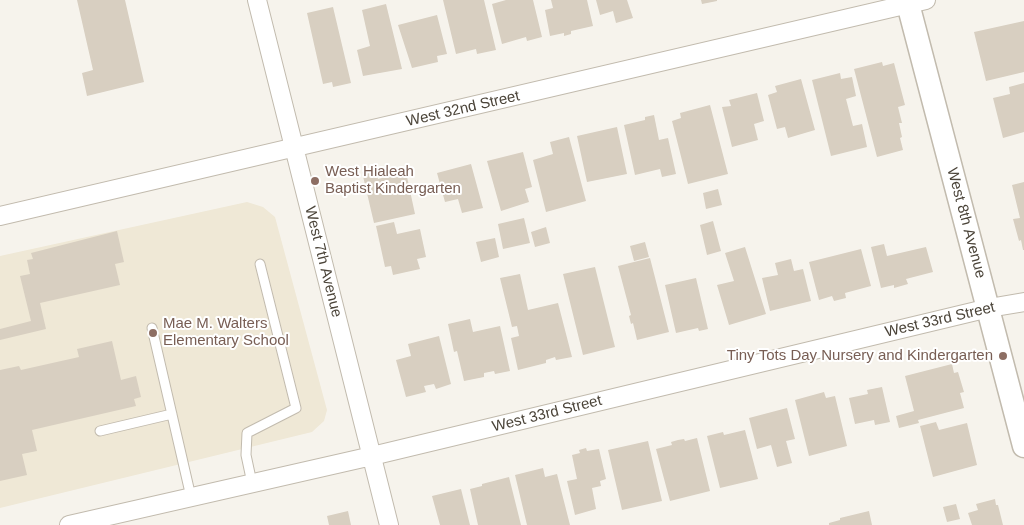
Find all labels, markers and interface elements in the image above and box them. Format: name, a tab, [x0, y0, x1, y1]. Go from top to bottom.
street label: West 32nd Street	[405, 87, 521, 131]
place label: West Hialeah Baptist Kindergarten	[325, 163, 461, 198]
street label: West 8th Avenue	[943, 166, 989, 280]
marker: West Hialeah Baptist Kindergarten	[309, 175, 321, 187]
street label: West 7th Avenue	[301, 205, 345, 319]
street label: West 33rd Street	[883, 299, 997, 341]
place label: Mae M. Walters Elementary School	[163, 315, 289, 350]
marker: Mae M. Walters Elementary School	[147, 327, 159, 339]
place label: Tiny Tots Day Nursery and Kindergarten	[727, 347, 993, 365]
marker: Tiny Tots Day Nursery and Kindergarten	[997, 350, 1009, 362]
street label: West 33rd Street	[490, 392, 604, 436]

